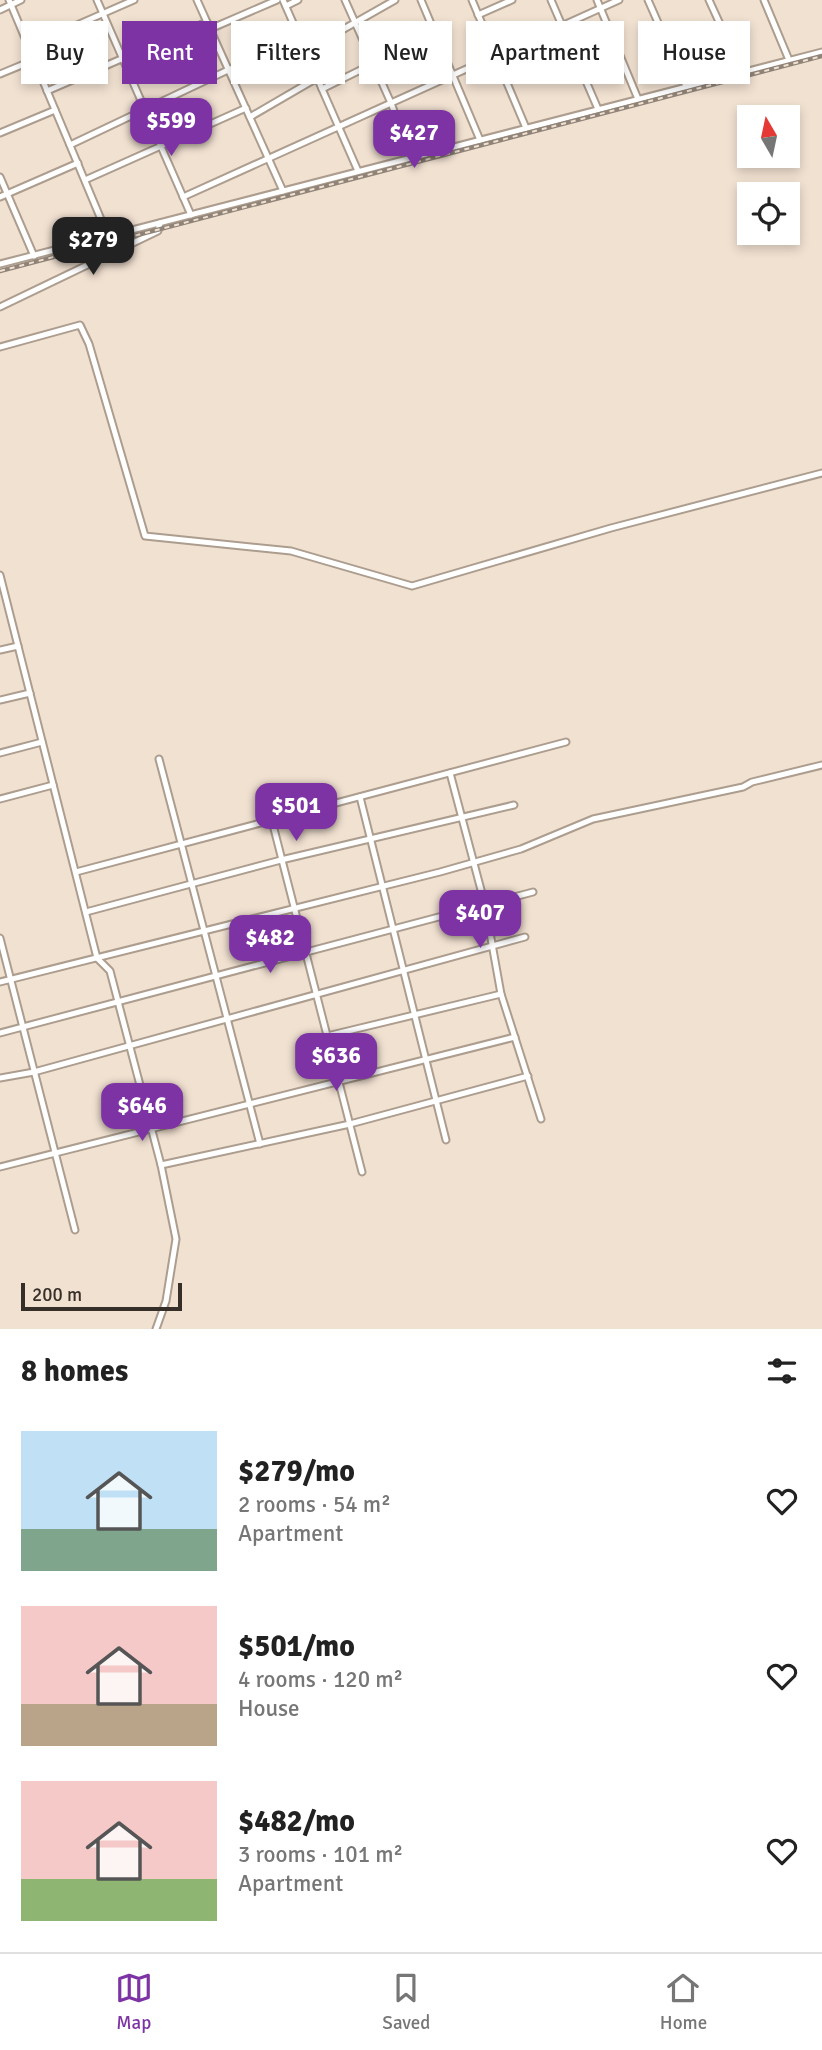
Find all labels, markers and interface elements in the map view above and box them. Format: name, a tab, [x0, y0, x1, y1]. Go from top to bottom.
chip: Buy	[21, 21, 108, 84]
chip: Rent	[122, 21, 217, 84]
chip: Filters	[231, 21, 345, 84]
chip: New	[359, 21, 452, 84]
chip: Apartment	[466, 21, 624, 84]
chip: House	[638, 21, 750, 84]
pin: $599	[130, 99, 212, 158]
north arrow	[737, 105, 800, 168]
map controls	[737, 105, 800, 245]
text: $599	[146, 106, 196, 135]
pin: $427	[373, 110, 455, 170]
text: $427	[389, 118, 439, 147]
button: locate	[737, 182, 800, 245]
pin: $279	[52, 218, 134, 277]
text: $279	[68, 225, 118, 254]
pin: $501	[255, 784, 337, 843]
text: $501	[271, 791, 321, 820]
pin: $407	[439, 890, 521, 950]
text: $407	[455, 898, 505, 927]
pin: $482	[229, 916, 311, 975]
text: $482	[245, 923, 295, 952]
pin: $636	[295, 1034, 377, 1093]
text: $636	[311, 1041, 361, 1070]
pin: $646	[101, 1084, 183, 1143]
text: $646	[117, 1091, 167, 1120]
scale bar	[21, 1280, 182, 1312]
text: 200 m	[32, 1283, 82, 1307]
icon: filters	[763, 1352, 801, 1390]
text: 8 homes	[21, 1353, 128, 1390]
text: $279/mo	[238, 1453, 355, 1490]
icon: home	[77, 1459, 161, 1543]
icon: heart	[763, 1482, 801, 1520]
text: 2 rooms · 54 m²	[238, 1490, 391, 1519]
text: Apartment	[238, 1519, 343, 1548]
text: $501/mo	[238, 1628, 355, 1665]
icon: home	[77, 1634, 161, 1718]
icon: heart	[763, 1657, 801, 1695]
text: 4 rooms · 120 m²	[238, 1665, 403, 1694]
text: House	[238, 1694, 300, 1723]
text: $482/mo	[238, 1803, 355, 1840]
icon: home	[77, 1809, 161, 1893]
icon: heart	[763, 1832, 801, 1870]
text: 3 rooms · 101 m²	[238, 1840, 403, 1869]
text: Apartment	[238, 1869, 343, 1898]
tab: Map	[115, 1969, 153, 2035]
tab: Saved	[382, 1969, 430, 2035]
tab: Home	[660, 1969, 707, 2035]

